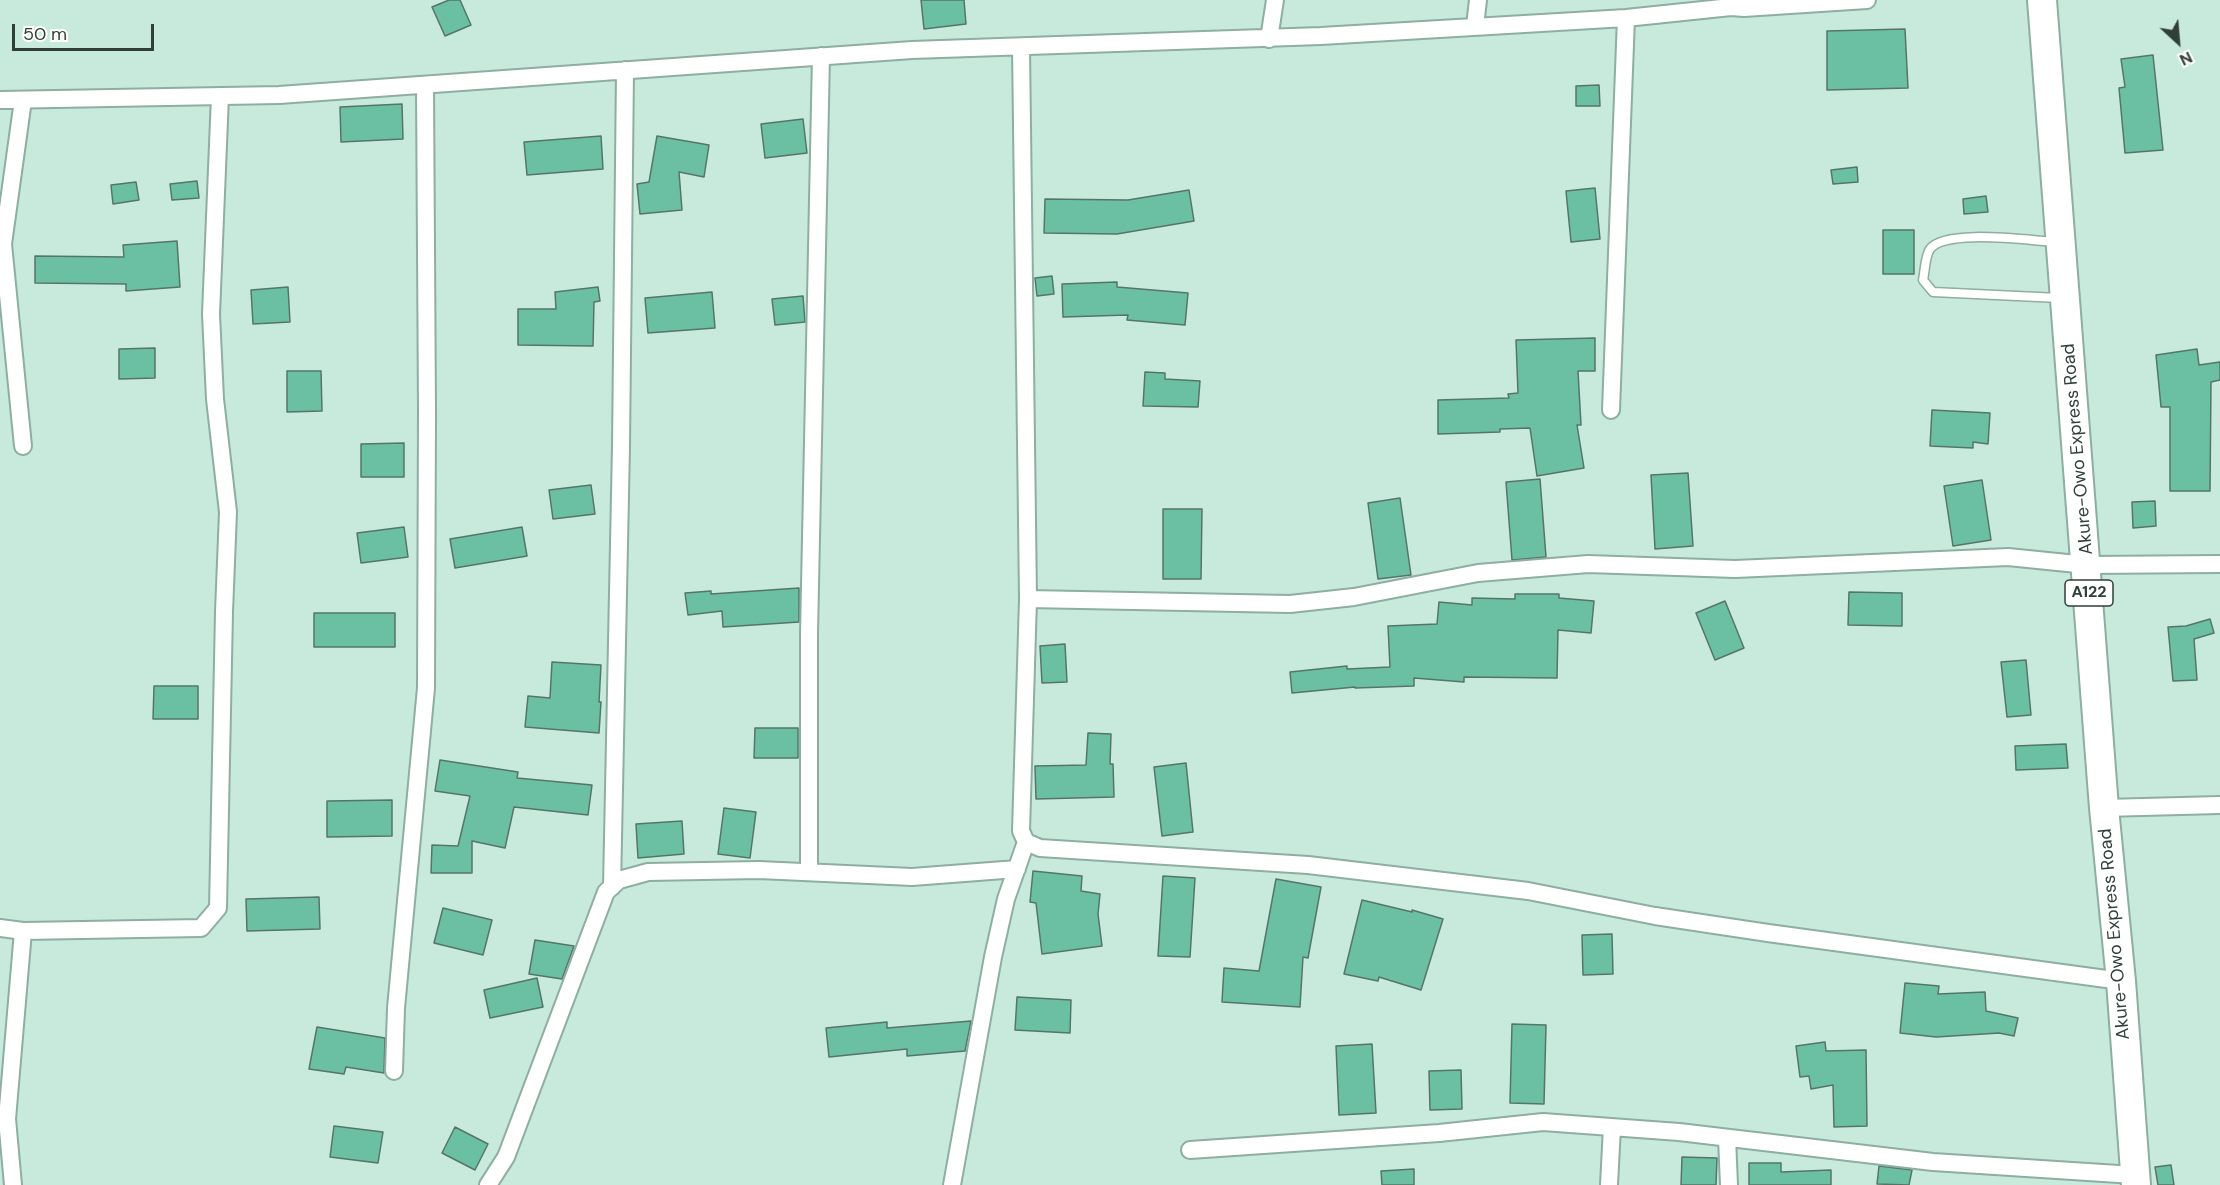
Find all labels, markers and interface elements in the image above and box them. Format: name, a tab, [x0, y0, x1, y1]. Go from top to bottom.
scale bar	[15, 12, 158, 50]
north arrow	[2148, 12, 2208, 72]
text: 50 m	[23, 22, 67, 46]
text: N	[2176, 47, 2196, 71]
street label: Akure-Owo Express Road	[2058, 342, 2098, 556]
road number: A122	[2065, 580, 2113, 606]
street label: Akure-Owo Express Road	[2095, 827, 2135, 1041]

